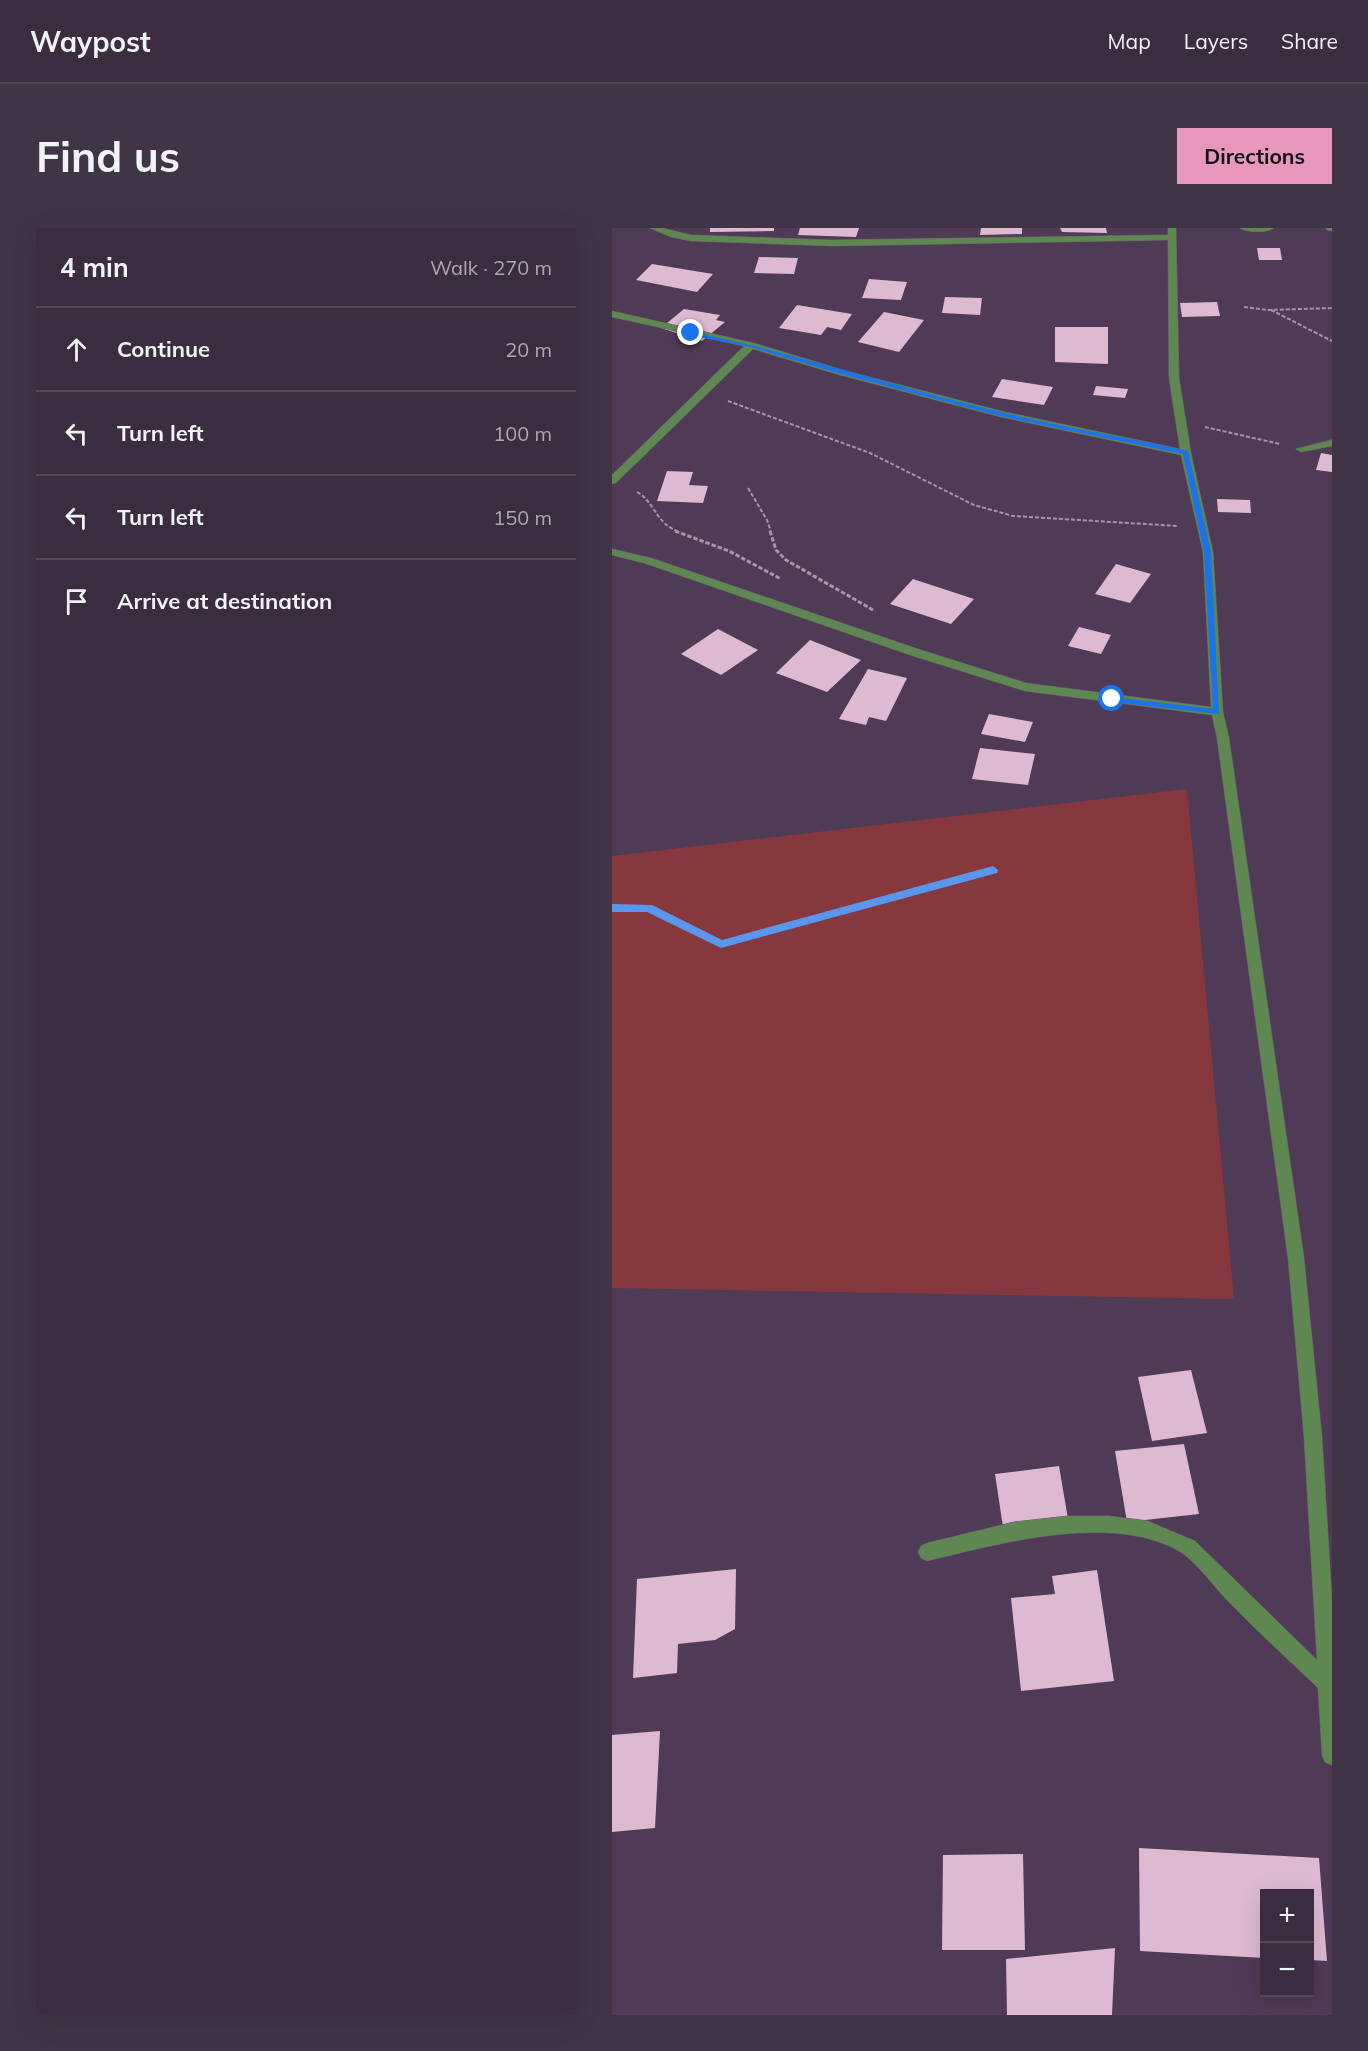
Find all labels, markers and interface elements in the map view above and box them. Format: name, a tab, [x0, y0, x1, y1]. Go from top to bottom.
text: Waypost	[30, 24, 151, 59]
text: Map	[1108, 28, 1151, 54]
text: Layers	[1184, 28, 1248, 54]
text: Share	[1281, 28, 1338, 54]
button: Directions	[1177, 128, 1332, 184]
text: Find us	[36, 130, 180, 183]
text: 4 min	[60, 251, 129, 284]
text: Walk · 270 m	[430, 255, 552, 280]
route end	[677, 319, 703, 345]
icon: ahead	[60, 333, 93, 366]
text: Continue	[117, 335, 210, 363]
text: 20 m	[505, 337, 552, 362]
icon: left	[60, 417, 93, 450]
text: Turn left	[117, 419, 204, 447]
text: 100 m	[493, 421, 552, 446]
icon: left	[60, 501, 93, 534]
text: Turn left	[117, 503, 204, 531]
text: 150 m	[493, 505, 552, 530]
icon: arrive	[60, 585, 93, 618]
text: Arrive at destination	[117, 587, 332, 615]
route start	[1098, 685, 1124, 711]
map controls	[1260, 1889, 1314, 1997]
button: +	[1260, 1889, 1314, 1943]
button: −	[1260, 1943, 1314, 1997]

